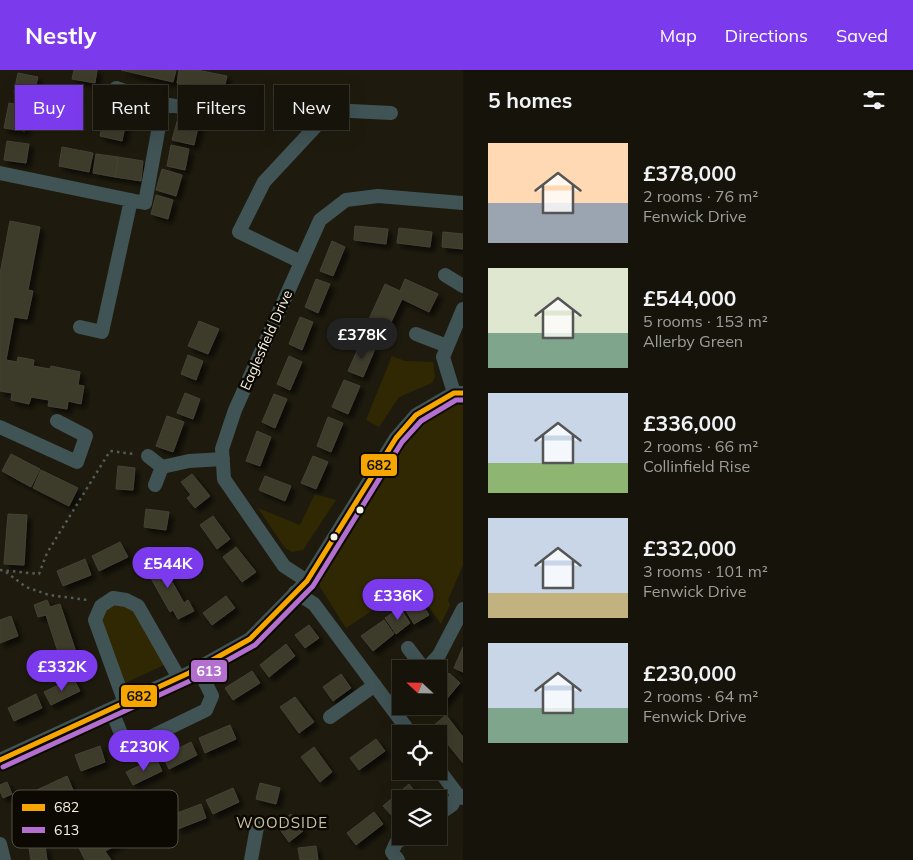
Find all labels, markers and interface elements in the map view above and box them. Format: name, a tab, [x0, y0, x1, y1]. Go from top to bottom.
text: Nestly	[25, 20, 97, 50]
text: Map	[660, 24, 697, 47]
text: Directions	[725, 24, 808, 47]
text: Saved	[836, 24, 888, 47]
chip: Buy	[15, 85, 83, 130]
chip: Rent	[93, 85, 168, 130]
chip: Filters	[178, 85, 264, 130]
chip: New	[274, 85, 349, 130]
icon: filters	[860, 86, 888, 114]
text: 5 homes	[488, 87, 572, 113]
text: £378,000	[643, 160, 736, 186]
icon: home	[528, 163, 588, 223]
text: 2 rooms · 76 m²	[643, 186, 758, 206]
text: Fenwick Drive	[643, 206, 746, 226]
text: £544,000	[643, 285, 736, 311]
street label: Eaglesfield Drive	[236, 287, 296, 393]
icon: home	[528, 288, 588, 348]
text: 5 rooms · 153 m²	[643, 311, 768, 331]
pin: £378K	[327, 318, 397, 360]
text: £378K	[337, 324, 387, 344]
text: Allerby Green	[643, 331, 743, 351]
text: £336,000	[643, 410, 736, 436]
icon: home	[528, 413, 588, 473]
text: 2 rooms · 66 m²	[643, 436, 758, 456]
line badge: 682	[360, 453, 398, 477]
text: 682	[366, 456, 392, 474]
text: Collinfield Rise	[643, 456, 750, 476]
unlabelled marker	[355, 505, 365, 515]
unlabelled marker	[329, 532, 339, 542]
text: £332,000	[643, 535, 736, 561]
icon: home	[528, 538, 588, 598]
pin: £544K	[133, 546, 203, 589]
text: £544K	[143, 553, 193, 573]
text: 3 rooms · 101 m²	[643, 561, 768, 581]
pin: £336K	[363, 578, 433, 621]
text: Fenwick Drive	[643, 581, 746, 601]
text: £336K	[373, 585, 423, 605]
pin: £332K	[27, 650, 97, 692]
text: £332K	[37, 656, 87, 676]
line badge: 613	[190, 659, 228, 683]
north arrow	[392, 660, 448, 715]
map controls	[392, 660, 447, 845]
text: £230,000	[643, 660, 736, 686]
text: 613	[196, 662, 222, 680]
icon: home	[528, 663, 588, 723]
line badge: 682	[120, 684, 158, 708]
text: 2 rooms · 64 m²	[643, 686, 758, 706]
text: 682	[126, 687, 152, 705]
text: Fenwick Drive	[643, 706, 746, 726]
button: locate	[392, 725, 447, 780]
pin: £230K	[109, 730, 179, 772]
text: £230K	[119, 736, 169, 756]
legend	[12, 790, 178, 848]
button: layers	[392, 790, 447, 845]
text: 682	[54, 798, 79, 816]
district label: WOODSIDE	[236, 813, 328, 832]
text: 613	[54, 821, 79, 839]

